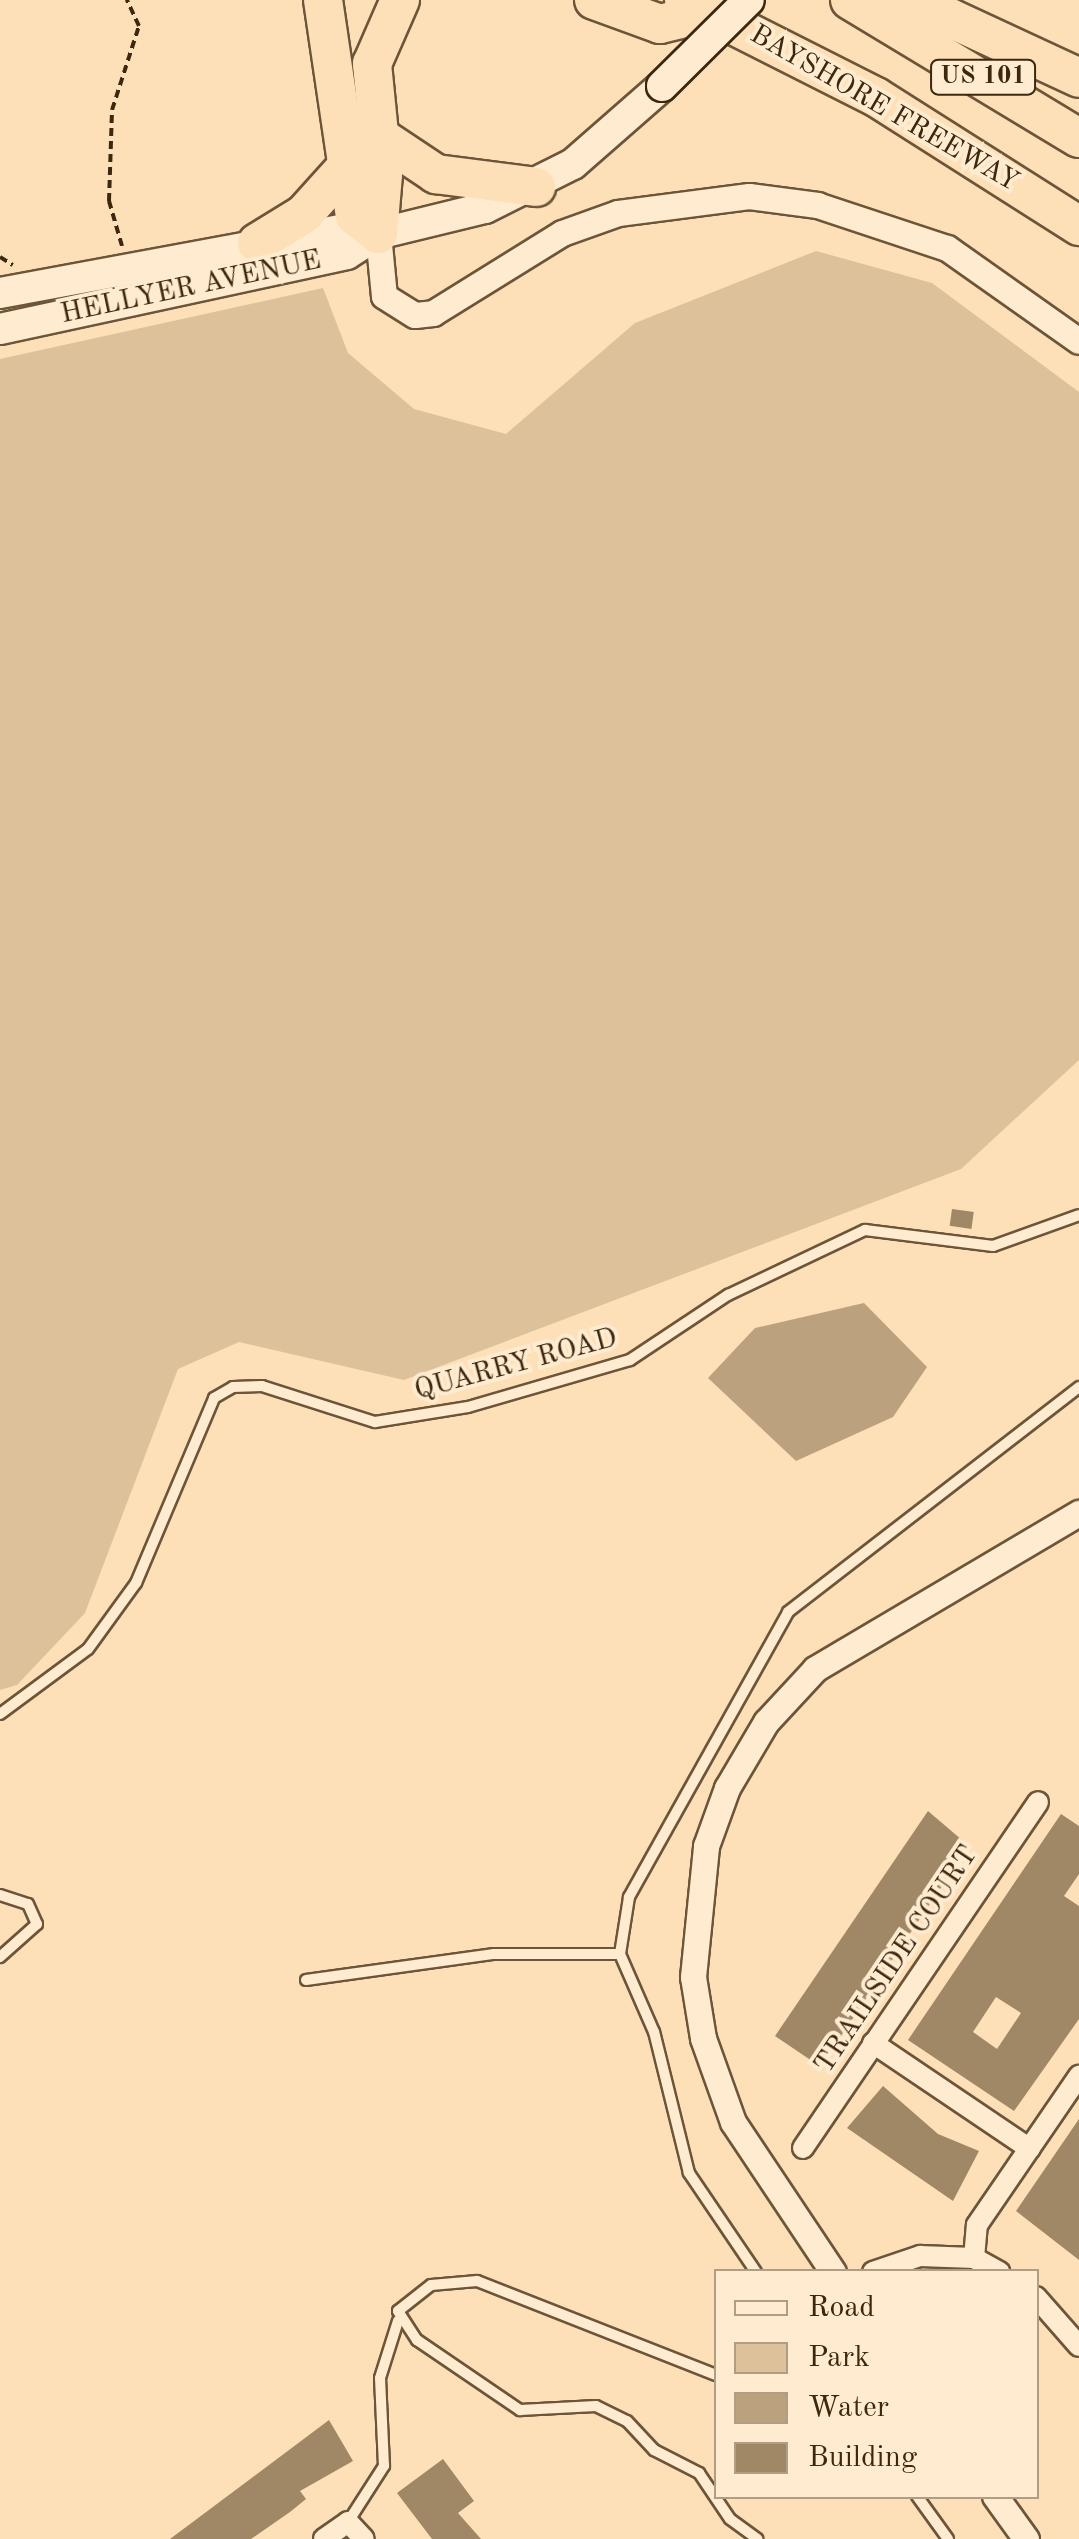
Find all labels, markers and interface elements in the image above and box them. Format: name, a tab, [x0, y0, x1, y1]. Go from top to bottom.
street label: BAYSHORE FREEWAY	[744, 18, 1024, 200]
road number: US 101	[928, 57, 1038, 97]
street label: HELLYER AVENUE	[58, 244, 324, 332]
street label: QUARRY ROAD	[411, 1322, 621, 1408]
street label: TRAILSIDE COURT	[808, 1839, 986, 2081]
legend	[714, 2269, 1039, 2499]
text: Road	[808, 2293, 875, 2323]
text: Park	[808, 2343, 870, 2373]
text: Water	[808, 2393, 889, 2423]
text: Building	[808, 2443, 917, 2473]

